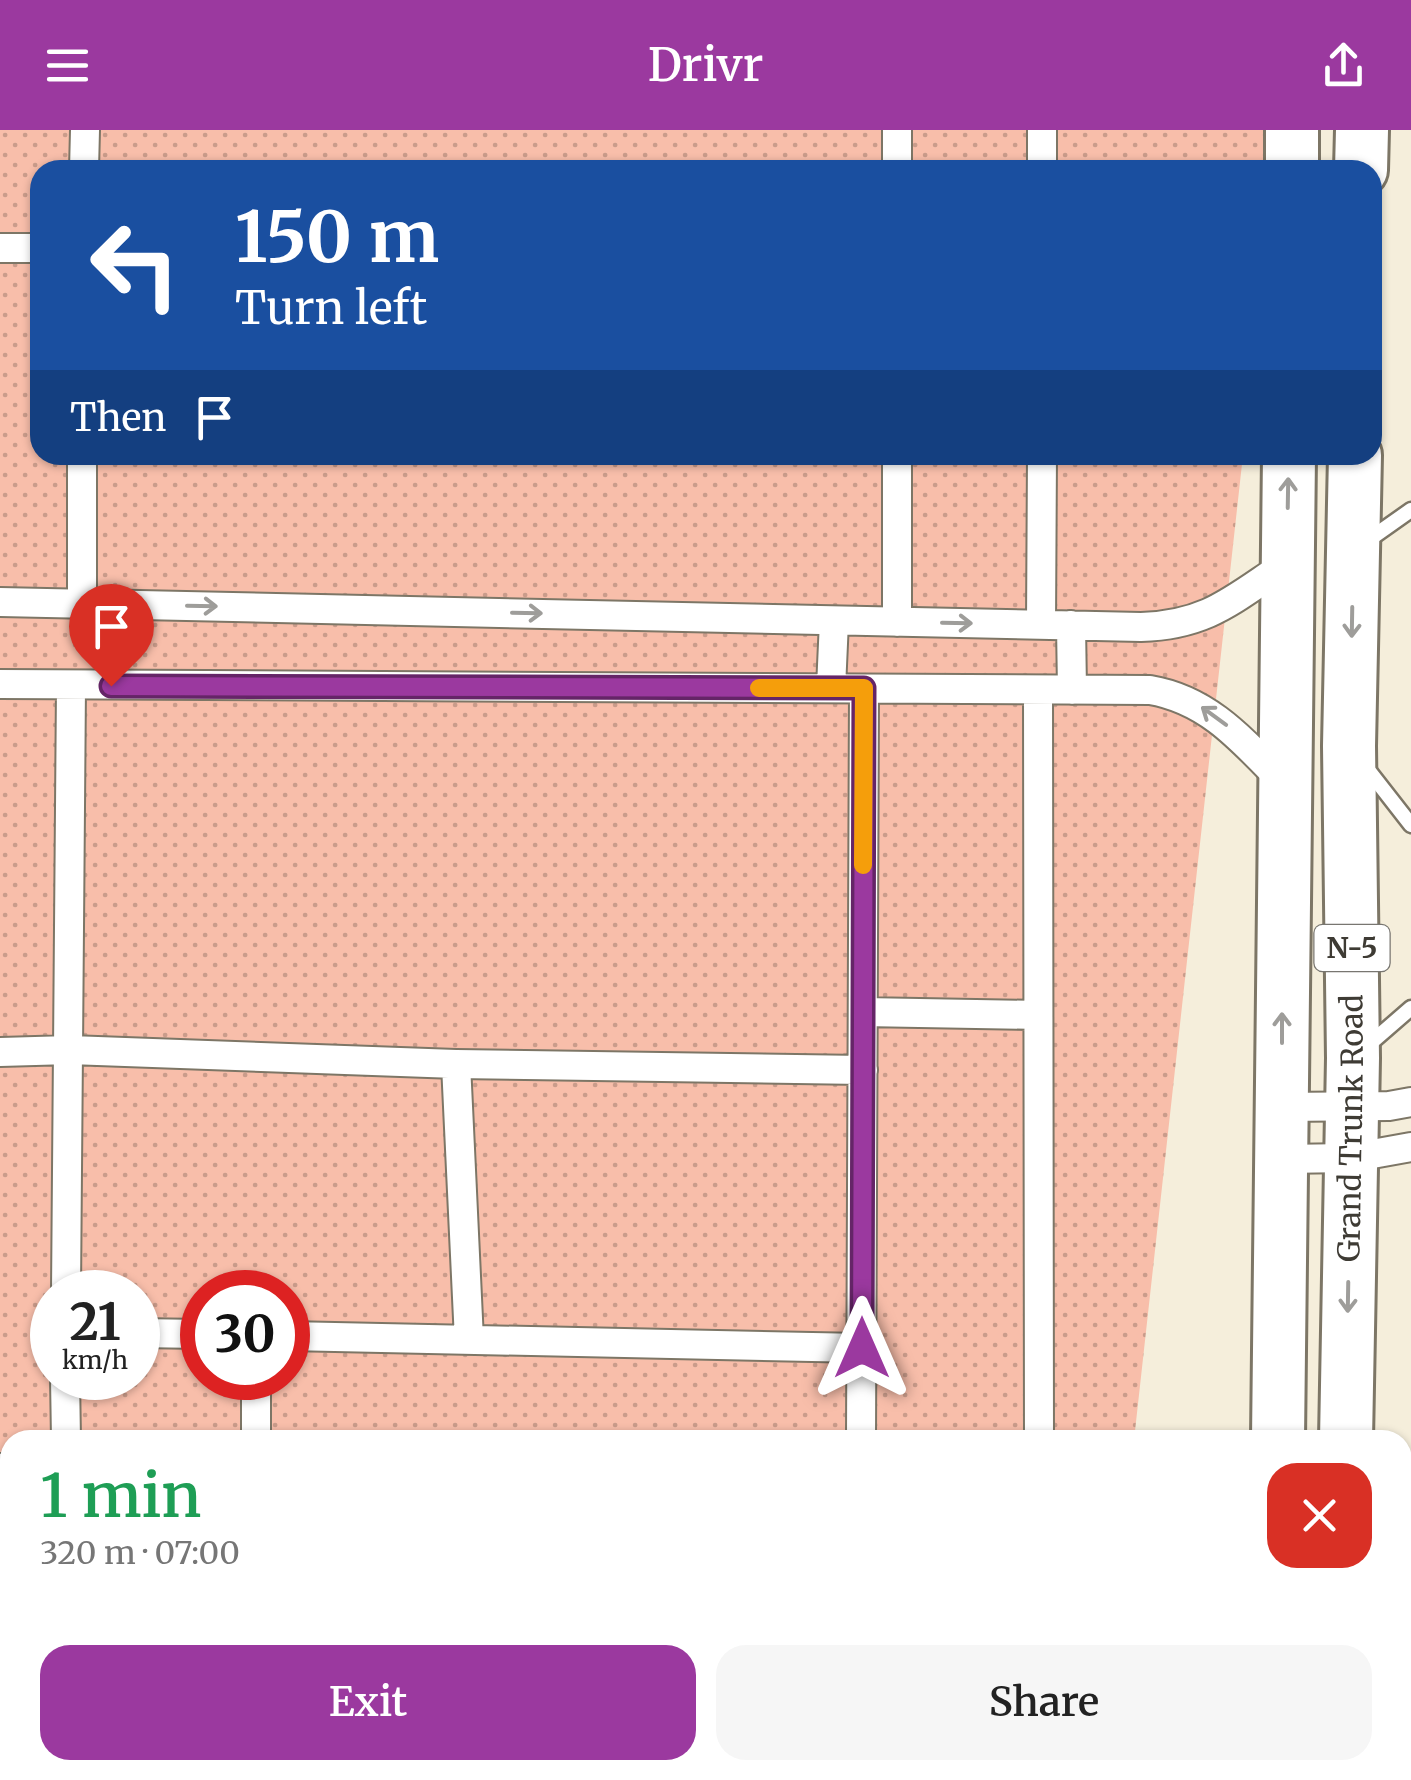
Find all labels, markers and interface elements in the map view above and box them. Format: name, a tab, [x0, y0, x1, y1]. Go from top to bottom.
text: Drivr	[648, 37, 763, 93]
icon: menu	[40, 38, 95, 93]
icon: share	[1316, 38, 1371, 93]
text: 150 m	[235, 193, 439, 281]
icon: left	[70, 200, 200, 330]
text: Turn left	[235, 280, 427, 336]
icon: arrive	[187, 390, 242, 445]
text: Then	[70, 394, 167, 441]
one-way arrow	[1279, 477, 1298, 509]
pin	[69, 584, 154, 687]
one-way arrow	[186, 596, 218, 615]
icon: arrive	[84, 599, 139, 654]
one-way arrow	[511, 604, 543, 623]
one-way arrow	[1342, 606, 1361, 638]
one-way arrow	[940, 614, 973, 632]
one-way arrow	[1201, 706, 1228, 727]
road number: N-5	[1314, 925, 1390, 971]
street label: Grand Trunk Road	[1329, 994, 1371, 1262]
one-way arrow	[1273, 1012, 1292, 1044]
speed limit sign: 30	[180, 1270, 310, 1400]
one-way arrow	[1338, 1281, 1357, 1313]
text: 21	[69, 1291, 121, 1354]
position arrow	[810, 1296, 914, 1400]
text: km/h	[62, 1344, 128, 1376]
text: 1 min	[40, 1458, 201, 1533]
button: close	[1267, 1463, 1372, 1568]
text: 320 m · 07:00	[40, 1533, 240, 1573]
button: Exit	[40, 1645, 696, 1760]
button: Share	[716, 1645, 1372, 1760]

